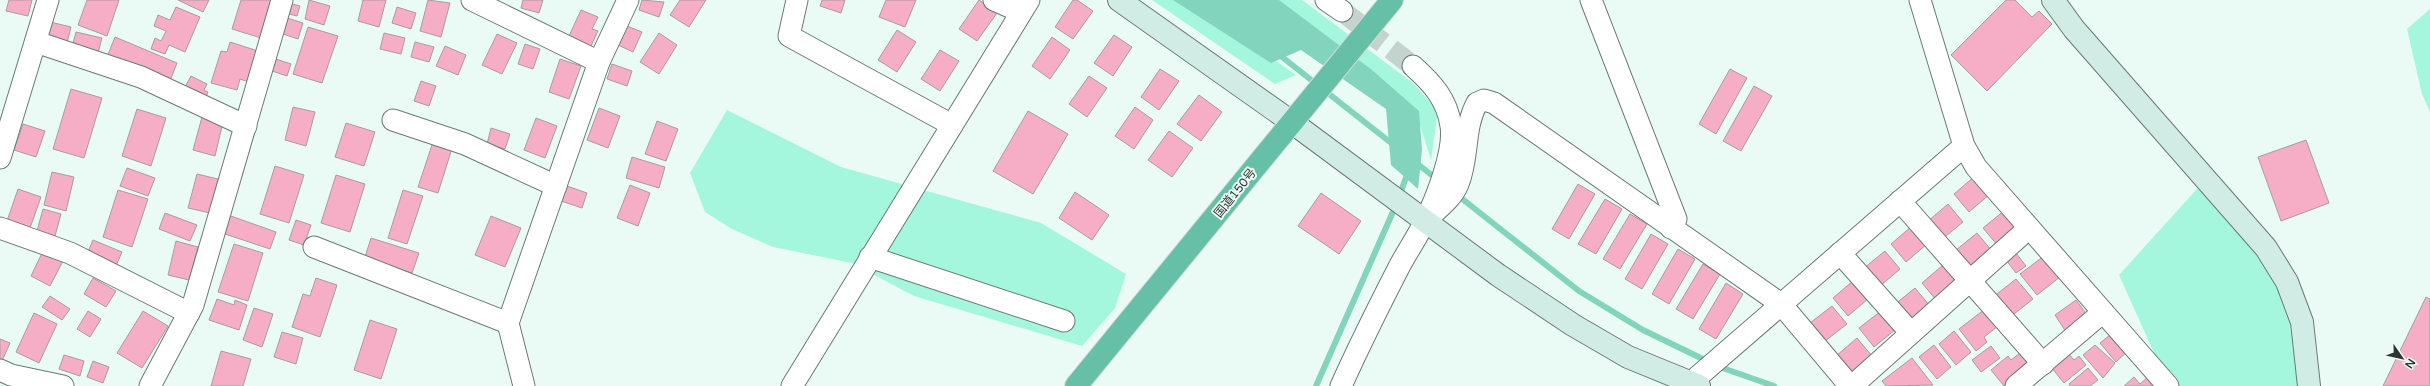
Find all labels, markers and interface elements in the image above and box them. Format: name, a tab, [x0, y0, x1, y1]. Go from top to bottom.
street label: 国道150号	[1211, 166, 1259, 220]
north arrow	[2382, 338, 2422, 378]
text: N	[2402, 356, 2418, 371]

